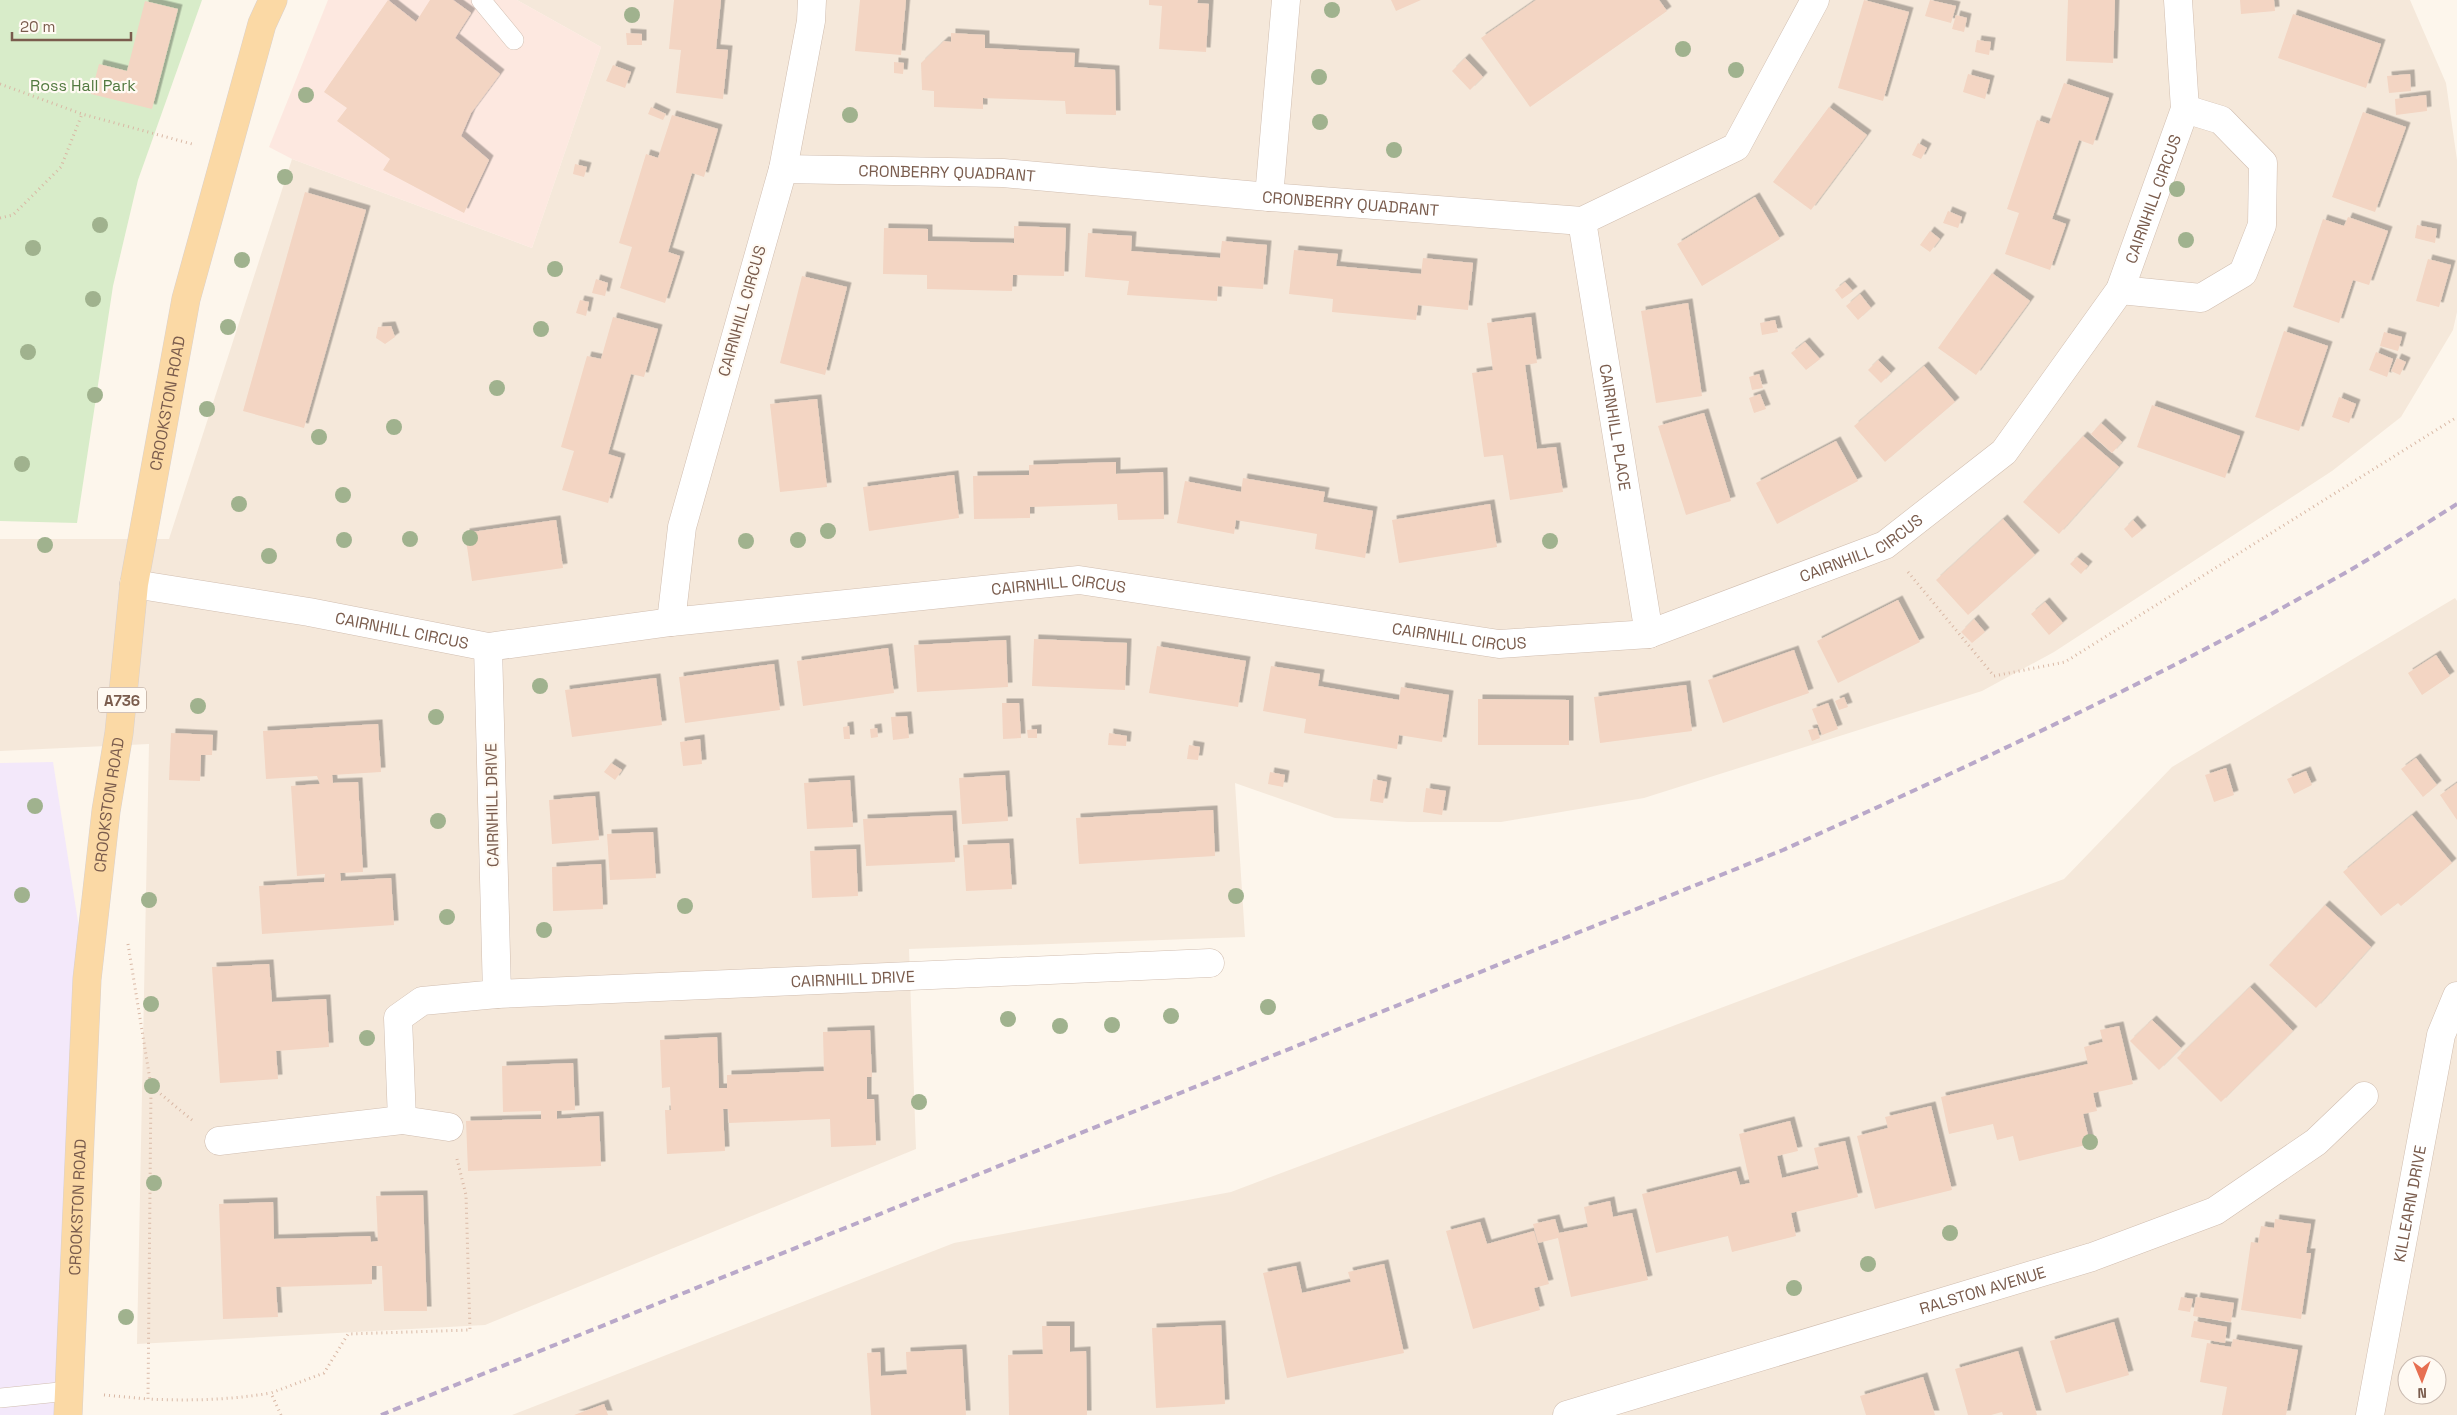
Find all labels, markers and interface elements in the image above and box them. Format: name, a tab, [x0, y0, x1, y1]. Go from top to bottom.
scale bar	[12, 10, 131, 42]
text: 20 m	[20, 17, 55, 36]
park label: Ross Hall Park	[30, 75, 136, 96]
street label: CAIRNHILL CIRCUS	[2120, 131, 2186, 266]
street label: CRONBERRY QUADRANT	[858, 160, 1036, 186]
street label: CRONBERRY QUADRANT	[1261, 186, 1440, 221]
street label: CAIRNHILL CIRCUS	[713, 243, 771, 379]
street label: CROOKSTON ROAD	[144, 334, 190, 472]
street label: CAIRNHILL PLACE	[1595, 362, 1636, 492]
street label: CAIRNHILL CIRCUS	[1797, 509, 1927, 587]
street label: CAIRNHILL CIRCUS	[990, 569, 1128, 599]
street label: CAIRNHILL CIRCUS	[333, 607, 471, 654]
street label: CAIRNHILL CIRCUS	[1391, 617, 1527, 655]
road number: A736	[98, 688, 146, 712]
street label: CROOKSTON ROAD	[89, 735, 129, 874]
street label: CAIRNHILL DRIVE	[480, 743, 504, 867]
street label: CAIRNHILL DRIVE	[790, 965, 915, 992]
street label: CROOKSTON ROAD	[64, 1138, 91, 1276]
street label: KILLEARN DRIVE	[2388, 1143, 2431, 1264]
street label: RALSTON AVENUE	[1917, 1261, 2048, 1319]
north arrow	[2397, 1355, 2447, 1405]
text: N	[2417, 1384, 2427, 1402]

